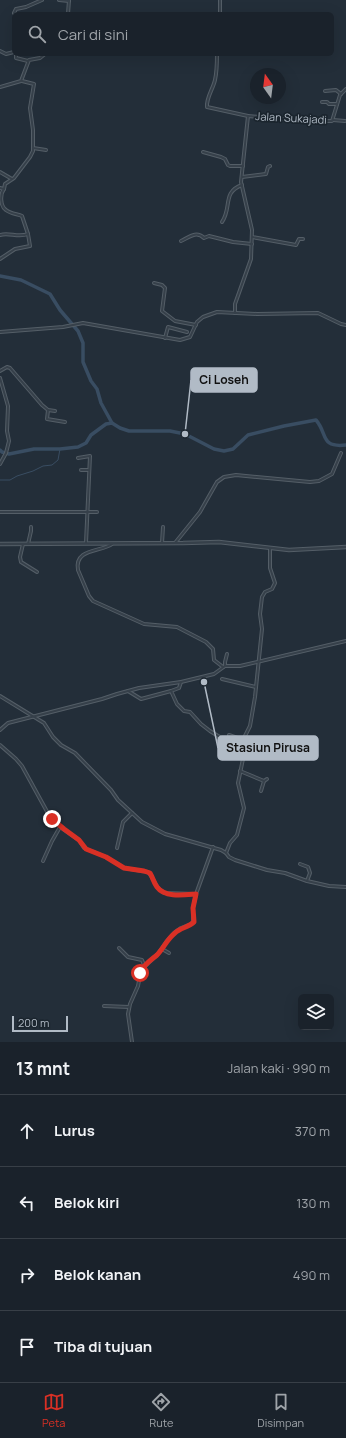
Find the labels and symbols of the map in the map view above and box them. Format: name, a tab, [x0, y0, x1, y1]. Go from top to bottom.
north arrow	[250, 68, 286, 104]
street label: Jalan Sukajadi	[255, 108, 327, 127]
callout: Ci Loseh	[191, 368, 257, 392]
text: Ci Loseh	[199, 371, 249, 388]
callout: Stasiun Pirusa	[218, 736, 318, 760]
text: Stasiun Pirusa	[226, 739, 310, 756]
route end	[43, 810, 61, 828]
route start	[131, 964, 149, 982]
scale bar	[12, 1014, 68, 1033]

